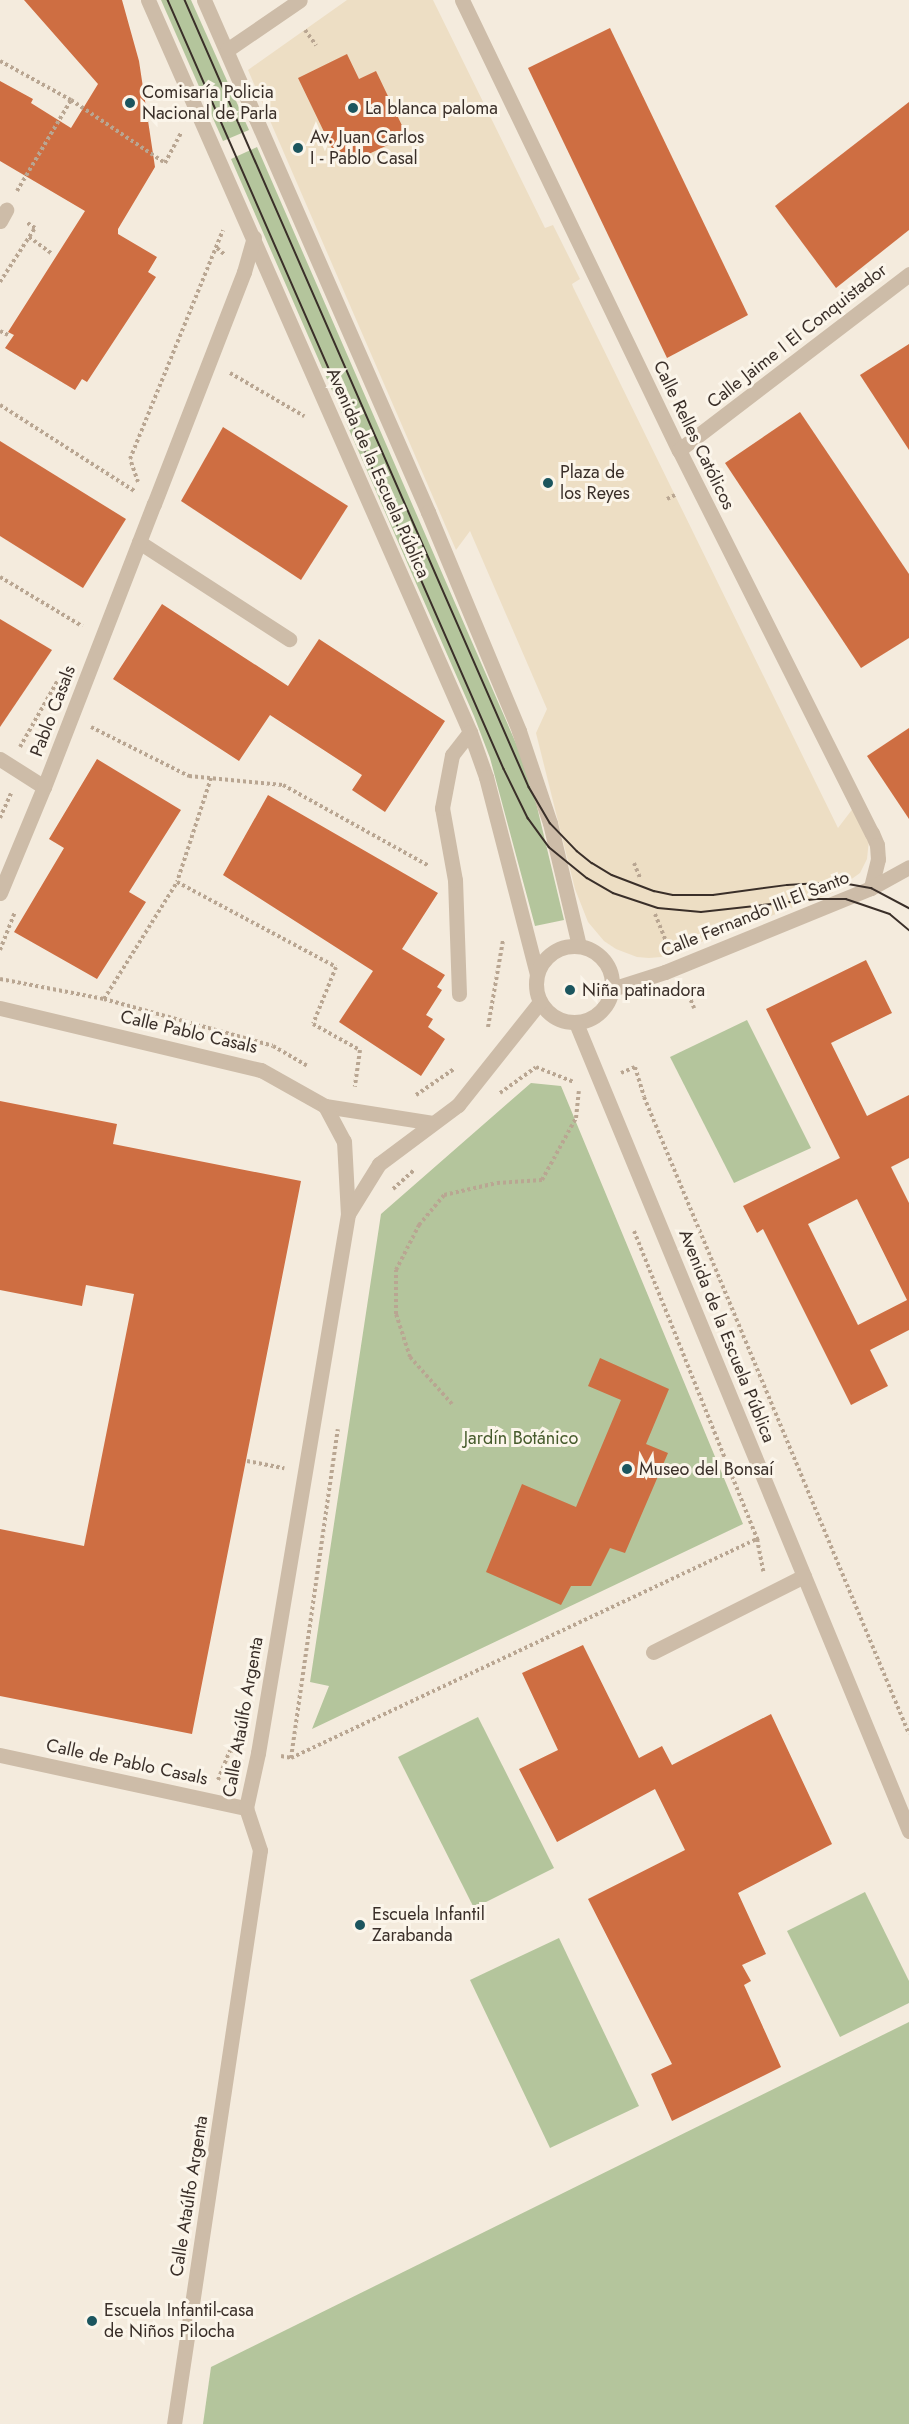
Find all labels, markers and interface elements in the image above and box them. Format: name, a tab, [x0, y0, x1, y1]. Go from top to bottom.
place label: Comisaría Policia Nacional de Parla	[142, 82, 277, 124]
marker: Comisaría Policia Nacional de Parla	[123, 96, 137, 110]
place label: La blanca paloma	[365, 97, 498, 119]
marker: La blanca paloma	[346, 101, 360, 115]
place label: Av. Juan Carlos I - Pablo Casal	[310, 127, 424, 170]
marker: Av. Juan Carlos I - Pablo Casal	[291, 141, 305, 155]
street label: Calle Jaime I El Conquistador	[703, 259, 891, 413]
street label: Calle Relles Católicos	[649, 357, 739, 513]
street label: Avenida de la Escuela Pública	[322, 365, 434, 581]
place label: Plaza de los Reyes	[560, 462, 630, 504]
marker: Plaza de los Reyes	[541, 476, 555, 490]
street label: Pablo Casals	[26, 662, 80, 760]
street label: Calle Fernando III El Santo	[658, 866, 852, 962]
place label: Niña patinadora	[582, 979, 705, 1001]
marker: Niña patinadora	[563, 983, 577, 997]
street label: Calle Pablo Casals	[118, 1006, 260, 1058]
street label: Avenida de la Escuela Pública	[674, 1226, 780, 1446]
park label: Jardín Botánico	[464, 1427, 578, 1449]
place label: Museo del Bonsaí	[639, 1458, 774, 1480]
marker: Museo del Bonsaí	[620, 1462, 634, 1476]
street label: Calle Ataúlfo Argenta	[218, 1635, 268, 1799]
street label: Calle de Pablo Casals	[44, 1734, 210, 1790]
place label: Escuela Infantil Zarabanda	[372, 1904, 485, 1946]
marker: Escuela Infantil Zarabanda	[353, 1918, 367, 1932]
street label: Calle Ataúlfo Argenta	[166, 2114, 212, 2278]
place label: Escuela Infantil-casa de Niños Pilocha	[104, 2300, 254, 2342]
marker: Escuela Infantil-casa de Niños Pilocha	[85, 2314, 99, 2328]

